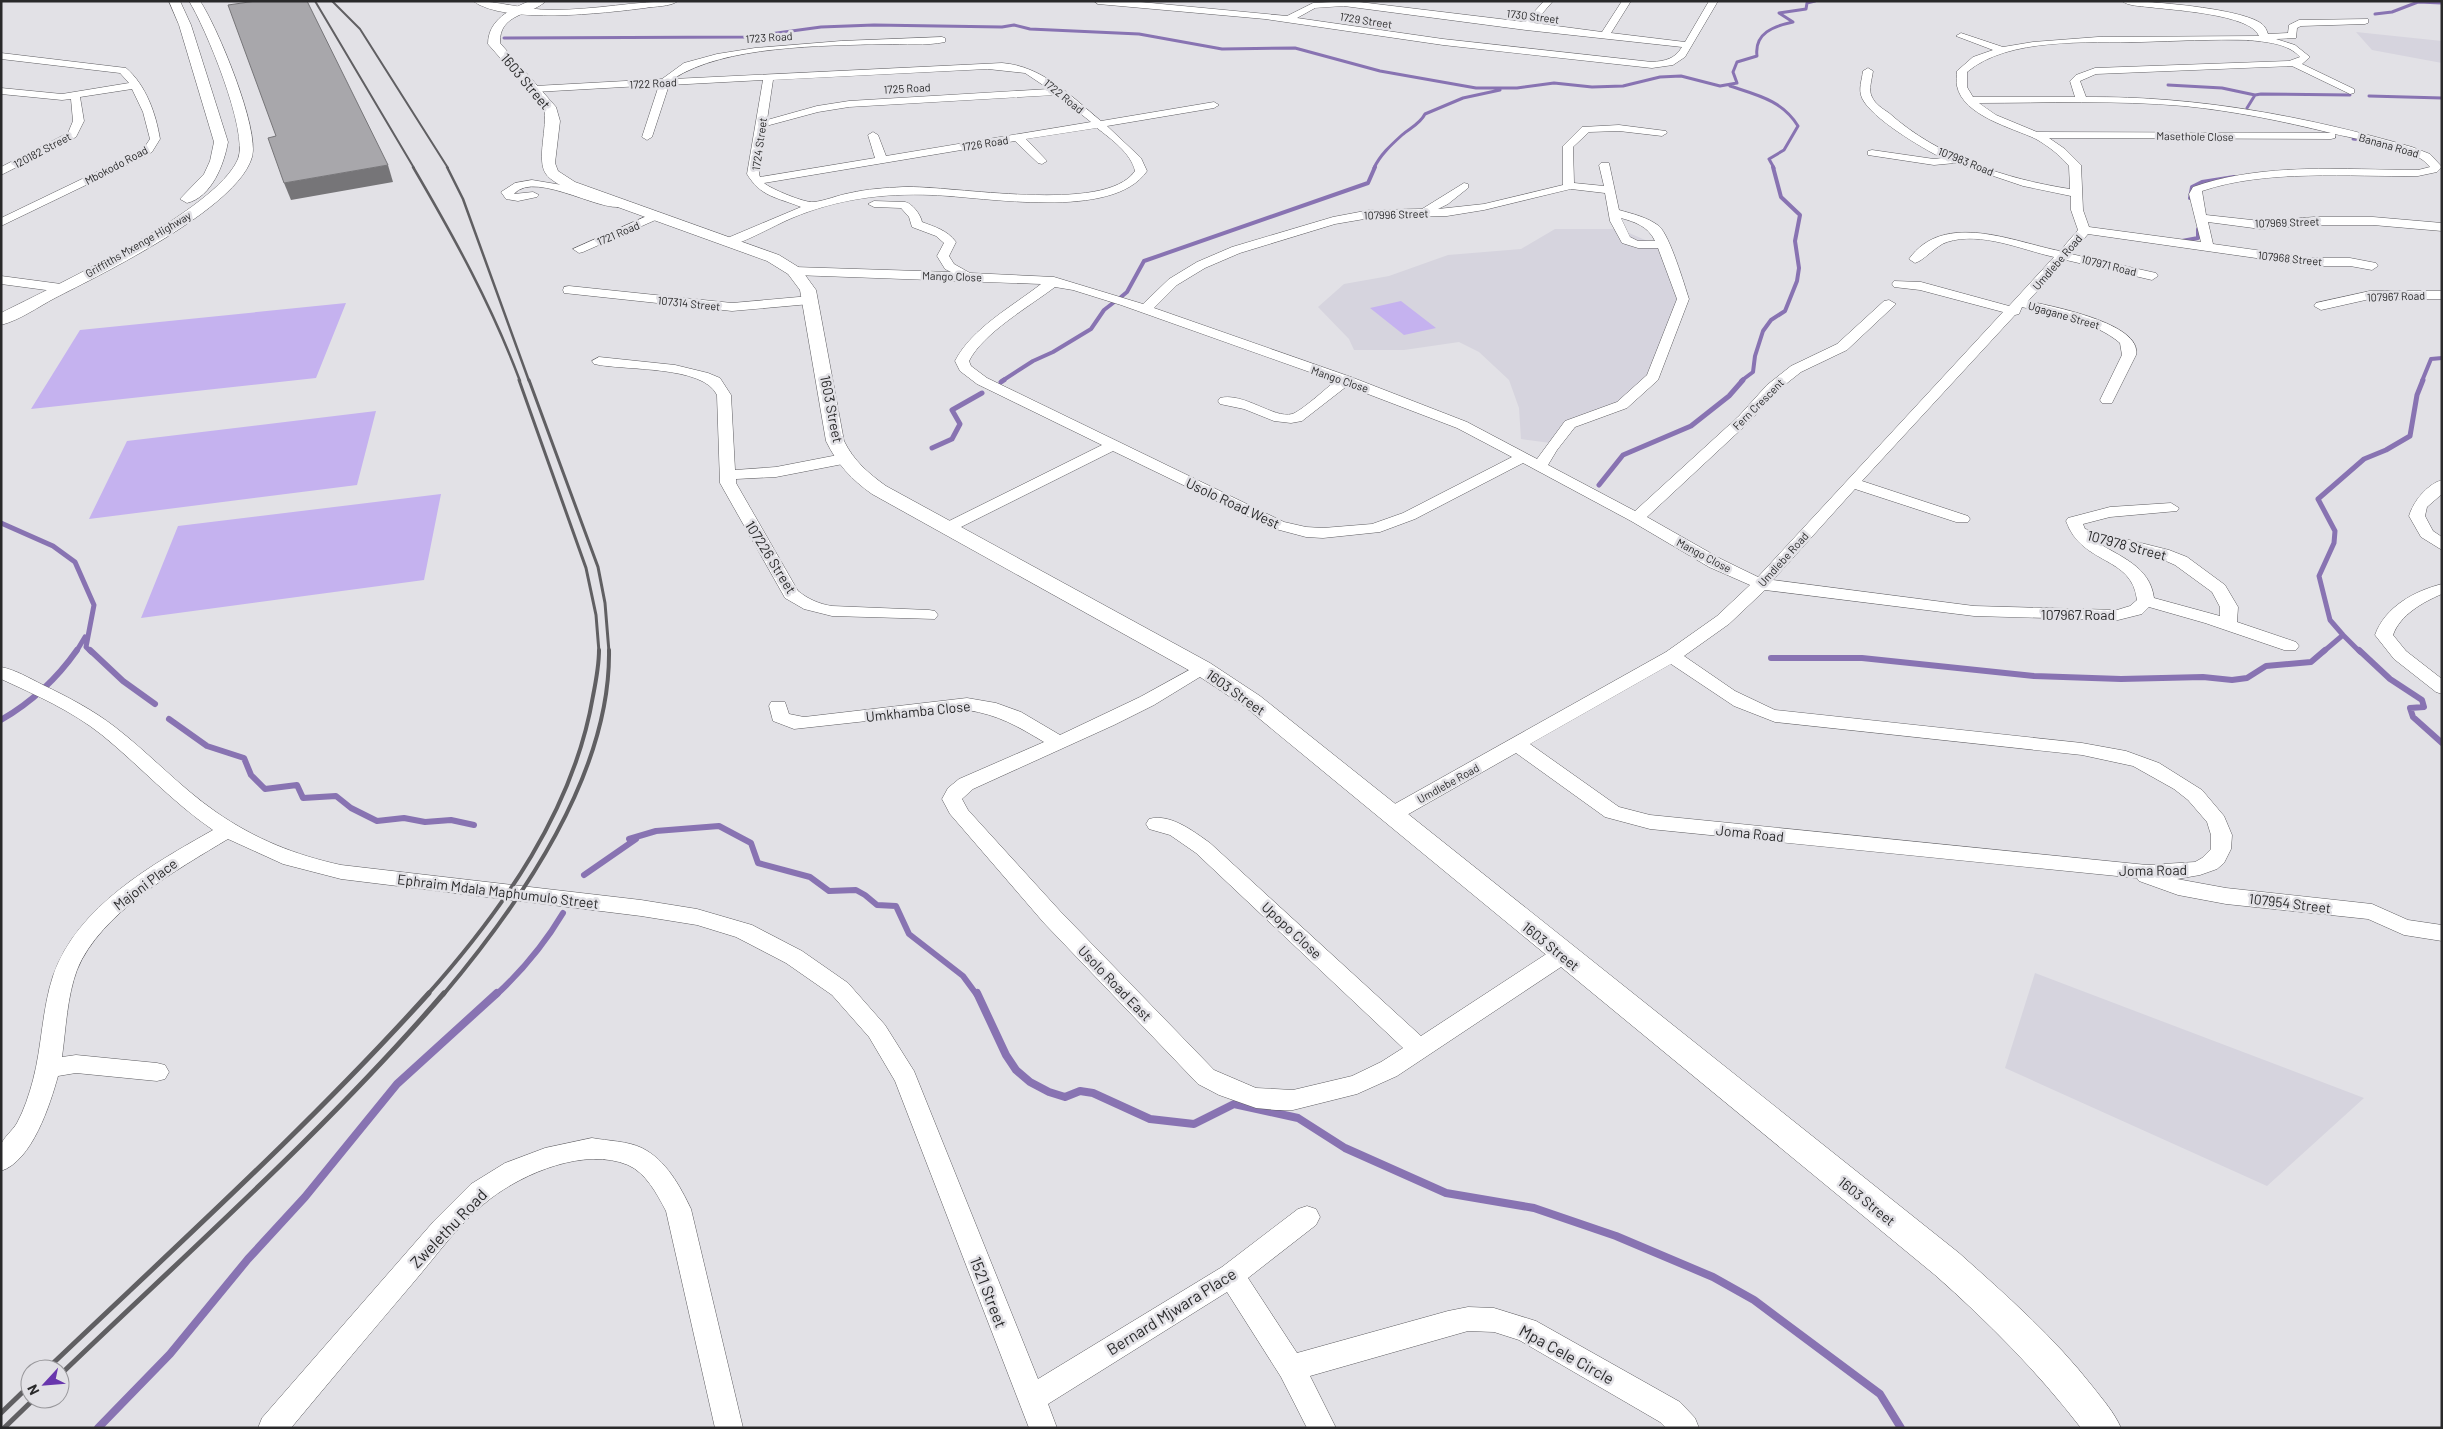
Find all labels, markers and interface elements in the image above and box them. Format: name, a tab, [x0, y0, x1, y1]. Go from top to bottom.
street label: 1730 Street	[1506, 6, 1560, 26]
street label: 1729 Street	[1339, 9, 1393, 31]
street label: 1723 Road	[745, 29, 793, 45]
street label: 1603 Street	[498, 49, 554, 113]
street label: 1722 Road	[629, 75, 677, 91]
street label: 1722 Road	[1042, 76, 1086, 116]
street label: 1725 Road	[883, 80, 931, 96]
street label: 1724 Street	[749, 117, 769, 171]
street label: 120182 Street	[11, 129, 73, 171]
street label: Masethole Close	[2156, 129, 2234, 143]
street label: Banana Road	[2357, 130, 2421, 160]
street label: 1726 Road	[961, 133, 1009, 153]
street label: Mbokodo Road	[82, 143, 150, 187]
street label: 107983 Road	[1936, 144, 1996, 178]
street label: 107996 Street	[1363, 206, 1429, 222]
street label: Griffiths Mxenge Highway	[83, 208, 193, 280]
street label: 107969 Street	[2254, 214, 2320, 230]
street label: 1721 Road	[595, 218, 641, 248]
street label: Umdlebe Road	[2030, 232, 2084, 292]
street label: 107968 Street	[2257, 248, 2323, 268]
street label: 107971 Road	[2080, 252, 2138, 278]
street label: Mango Close	[922, 268, 982, 284]
street label: 107967 Road	[2367, 288, 2425, 304]
street label: 107314 Street	[657, 293, 721, 313]
street label: Ugagane Street	[2027, 299, 2101, 331]
street label: Mango Close	[1310, 363, 1371, 395]
street label: 1603 Street	[817, 374, 847, 444]
street label: Fern Crescent	[1730, 376, 1786, 432]
street label: Usolo Road West	[1183, 474, 1283, 532]
street label: 107226 Street	[742, 517, 800, 597]
street label: 107978 Street	[2085, 526, 2169, 564]
street label: Umdlebe Road	[1755, 529, 1811, 589]
street label: Mango Close	[1675, 535, 1734, 575]
street label: 107967 Road	[2041, 606, 2115, 623]
street label: 1603 Street	[1203, 665, 1269, 719]
street label: Umkhamba Close	[865, 697, 971, 725]
street label: Umdlebe Road	[1415, 761, 1481, 805]
street label: Joma Road	[1715, 821, 1785, 845]
street label: Majoni Place	[110, 854, 180, 914]
street label: Joma Road	[2119, 861, 2187, 879]
street label: Ephraim Mdala Maphumulo Street	[396, 870, 600, 912]
street label: 107954 Street	[2248, 890, 2332, 916]
street label: Upopo Close	[1258, 898, 1326, 962]
street label: 1603 Street	[1519, 918, 1583, 974]
street label: Usolo Road East	[1075, 942, 1155, 1024]
street label: 1603 Street	[1835, 1173, 1899, 1229]
street label: Zwelethu Road	[406, 1185, 490, 1271]
street label: 1521 Street	[967, 1254, 1011, 1330]
street label: Bernard Mjwara Place	[1103, 1263, 1239, 1359]
street label: Mpa Cele Circle	[1516, 1320, 1618, 1388]
north arrow	[20, 1359, 70, 1409]
text: N	[23, 1382, 43, 1398]

